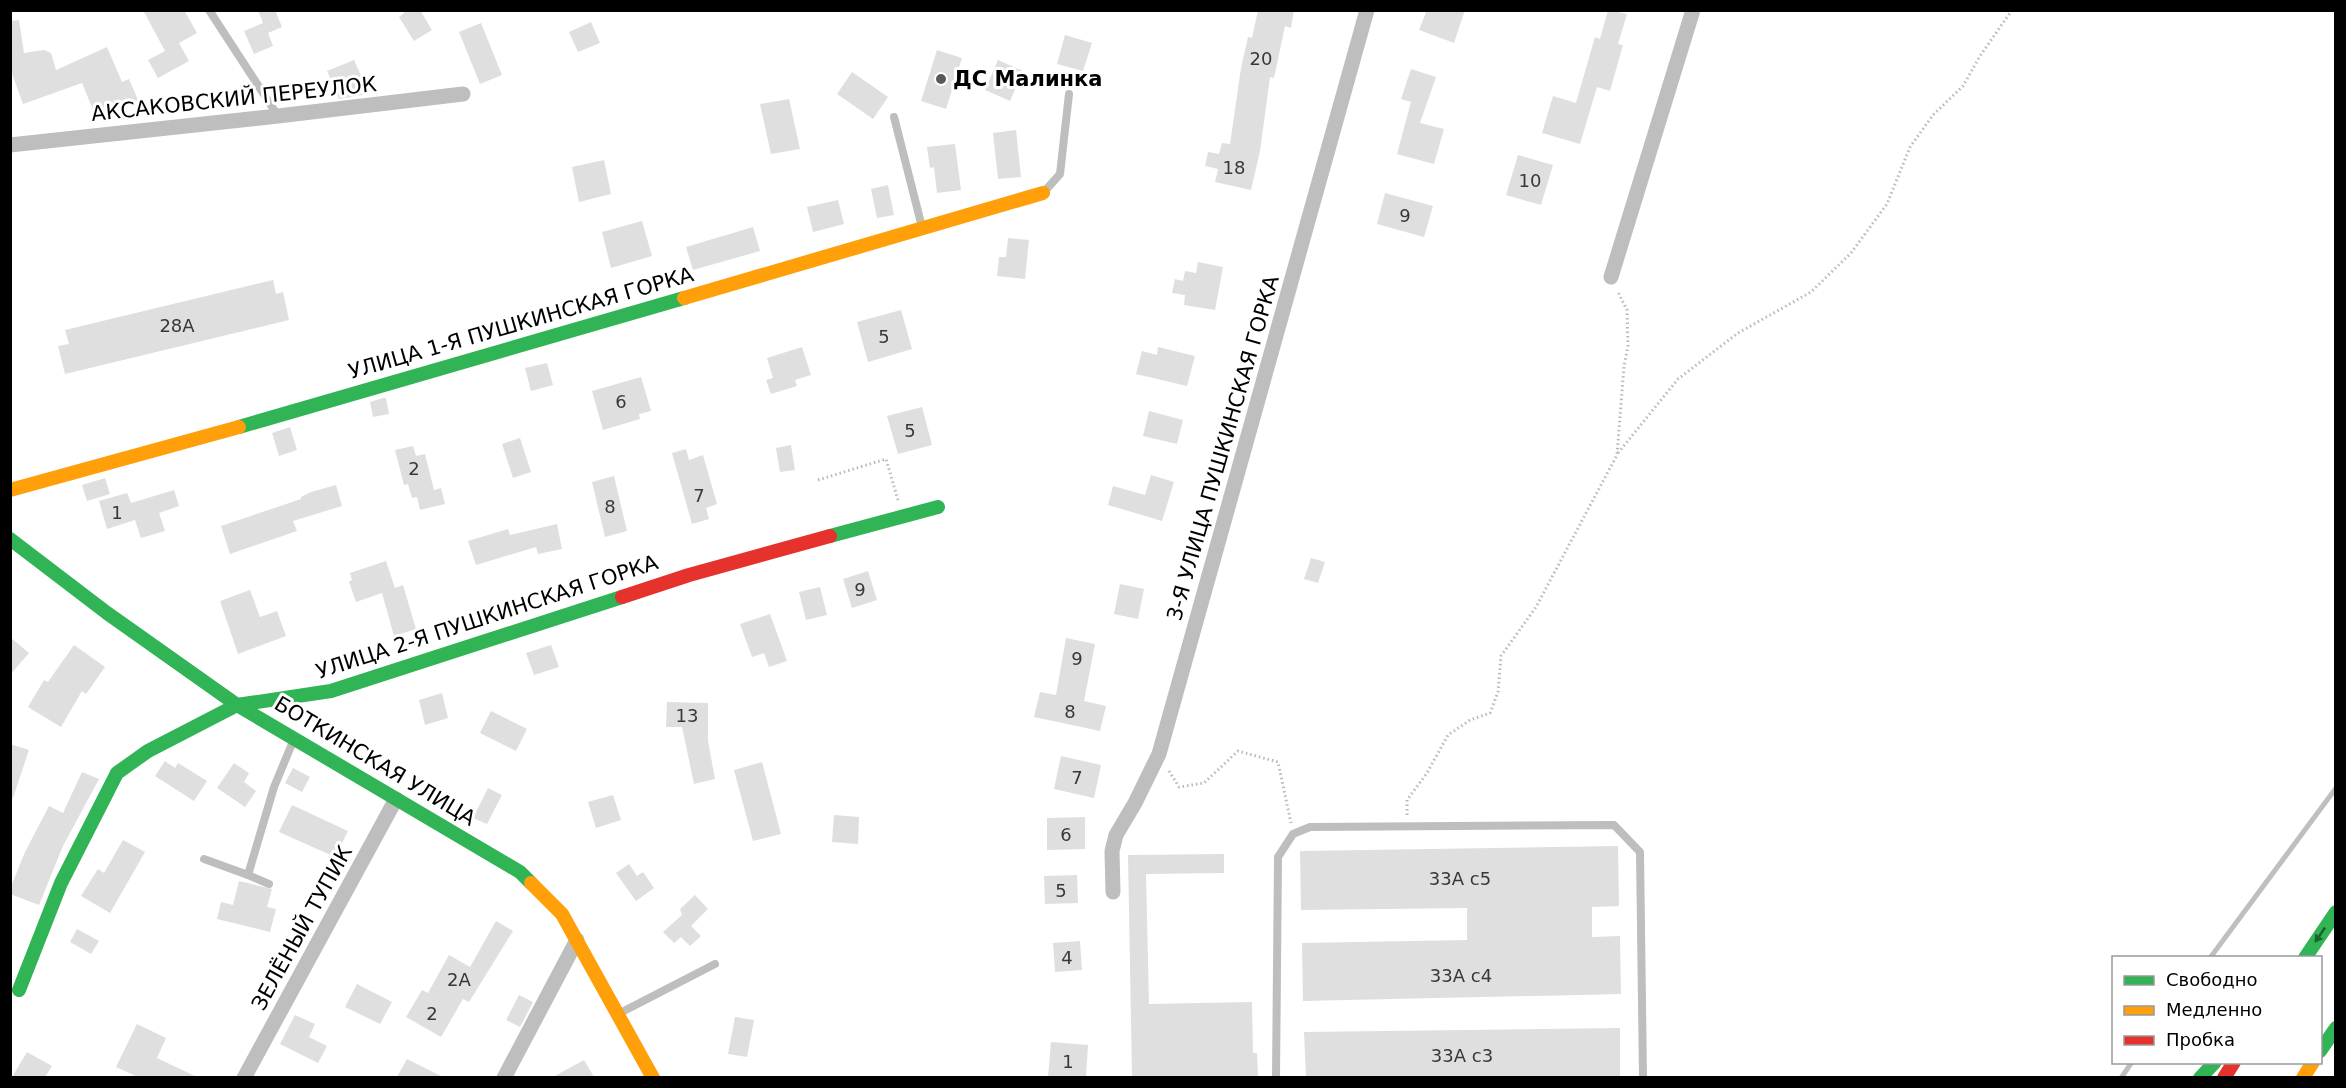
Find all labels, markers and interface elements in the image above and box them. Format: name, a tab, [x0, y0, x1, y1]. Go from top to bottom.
house number: 20	[1250, 48, 1272, 69]
place label: ДС Малинка	[953, 67, 1103, 91]
street label: АКСАКОВСКИЙ ПЕРЕУЛОК	[90, 71, 378, 126]
marker: ДС Малинка	[934, 72, 948, 86]
house number: 18	[1223, 157, 1245, 178]
house number: 10	[1519, 170, 1541, 191]
house number: 9	[1399, 205, 1411, 226]
street label: УЛИЦА 1-Я ПУШКИНСКАЯ ГОРКА	[346, 262, 697, 384]
street label: 3-Я УЛИЦА ПУШКИНСКАЯ ГОРКА	[1162, 272, 1284, 623]
house number: 28А	[159, 315, 195, 336]
house number: 5	[878, 326, 890, 347]
house number: 6	[615, 391, 627, 412]
house number: 5	[904, 420, 916, 441]
house number: 2	[408, 458, 420, 479]
house number: 7	[693, 485, 705, 506]
house number: 8	[604, 496, 616, 517]
house number: 1	[111, 502, 123, 523]
street label: УЛИЦА 2-Я ПУШКИНСКАЯ ГОРКА	[313, 550, 661, 684]
house number: 9	[854, 579, 866, 600]
house number: 9	[1071, 648, 1083, 669]
street label: БОТКИНСКАЯ УЛИЦА	[270, 691, 480, 831]
house number: 8	[1064, 701, 1076, 722]
house number: 13	[676, 705, 698, 726]
house number: 7	[1071, 767, 1083, 788]
house number: 6	[1060, 824, 1072, 845]
street label: ЗЕЛЁНЫЙ ТУПИК	[246, 841, 357, 1015]
house number: 33А с5	[1429, 868, 1491, 889]
house number: 5	[1055, 880, 1067, 901]
one-way arrow	[2314, 926, 2326, 942]
house number: 4	[1061, 947, 1073, 968]
legend	[2112, 956, 2322, 1064]
house number: 33А с4	[1430, 965, 1492, 986]
house number: 2А	[447, 969, 472, 990]
text: Свободно	[2166, 969, 2258, 990]
text: Медленно	[2166, 999, 2262, 1020]
house number: 2	[426, 1003, 438, 1024]
text: Пробка	[2166, 1029, 2235, 1050]
house number: 33А с3	[1431, 1045, 1493, 1066]
house number: 1	[1062, 1051, 1074, 1072]

